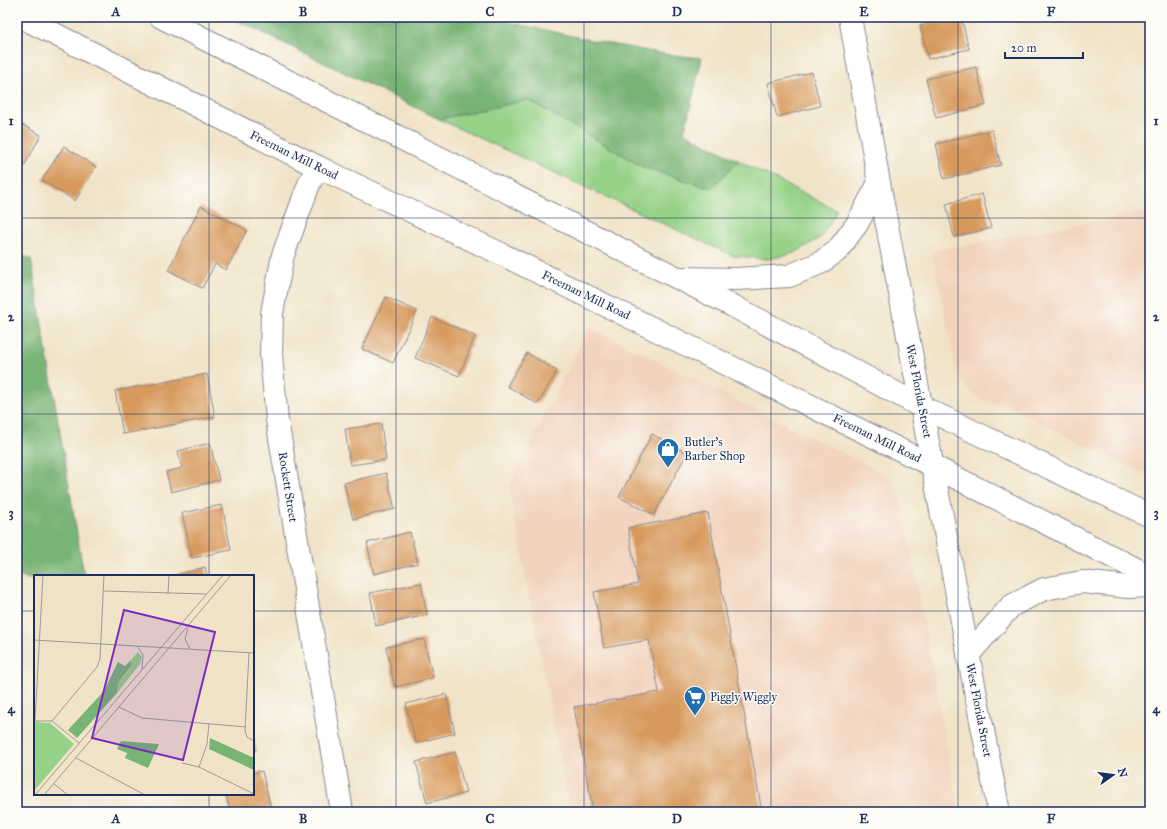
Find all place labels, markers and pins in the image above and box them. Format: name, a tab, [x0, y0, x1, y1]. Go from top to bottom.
place label: Butler's Barber Shop	[684, 435, 745, 463]
shop icon: Butler's Barber Shop	[655, 436, 681, 469]
supermarket icon: Piggly Wiggly	[682, 684, 708, 717]
place label: Piggly Wiggly	[710, 690, 778, 705]

